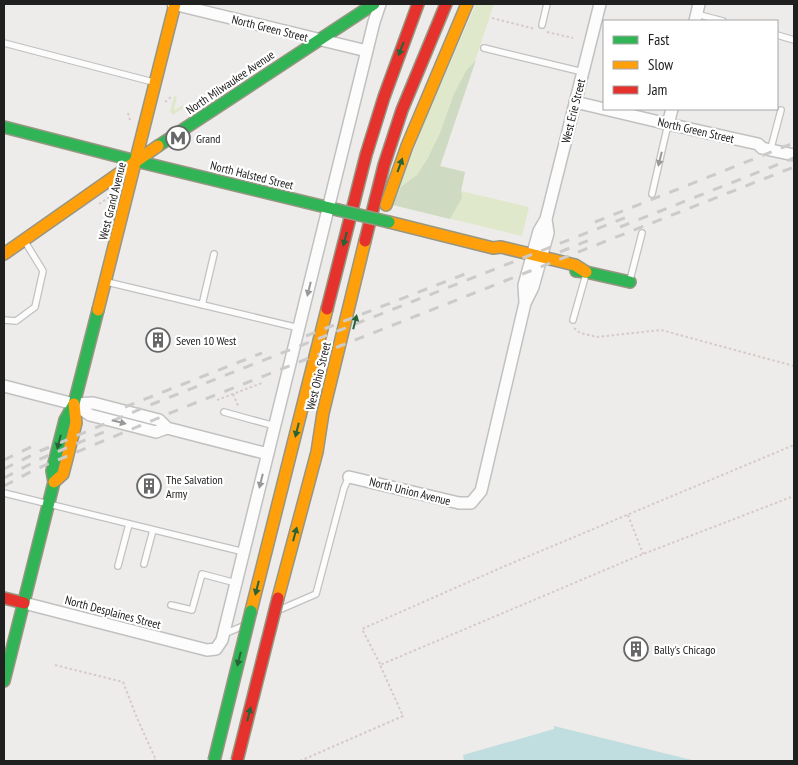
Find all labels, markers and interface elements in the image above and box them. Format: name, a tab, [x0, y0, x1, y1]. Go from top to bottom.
street label: North Green Street	[230, 11, 310, 45]
legend	[603, 20, 778, 110]
text: Fast	[648, 30, 669, 49]
one-way arrow	[397, 42, 405, 57]
street label: North Milwaukee Avenue	[183, 47, 277, 117]
text: Slow	[648, 55, 673, 74]
street label: West Erie Street	[558, 77, 588, 145]
text: Jam	[647, 80, 667, 99]
street label: North Green Street	[656, 114, 736, 146]
metro station icon: Grand	[165, 125, 191, 151]
place label: Grand	[196, 131, 220, 146]
one-way arrow	[656, 152, 664, 167]
street label: North Halsted Street	[209, 157, 296, 193]
one-way arrow	[397, 158, 404, 173]
street label: West Grand Avenue	[95, 161, 129, 241]
one-way arrow	[341, 231, 349, 246]
one-way arrow	[305, 281, 313, 296]
one-way arrow	[352, 314, 360, 329]
building icon: Seven 10 West	[145, 327, 171, 353]
place label: Seven 10 West	[176, 333, 237, 348]
street label: West Ohio Street	[302, 340, 334, 412]
one-way arrow	[111, 418, 126, 426]
one-way arrow	[293, 423, 301, 438]
one-way arrow	[55, 435, 63, 450]
place label: The Salvation Army	[166, 472, 223, 501]
building icon: The Salvation Army	[136, 473, 162, 499]
one-way arrow	[257, 473, 265, 488]
street label: North Union Avenue	[368, 474, 452, 508]
one-way arrow	[291, 527, 299, 542]
one-way arrow	[253, 580, 261, 595]
street label: North Desplaines Street	[63, 592, 163, 632]
building icon: Bally's Chicago	[623, 636, 649, 662]
place label: Bally's Chicago	[654, 642, 716, 657]
one-way arrow	[235, 651, 243, 666]
one-way arrow	[245, 706, 253, 721]

